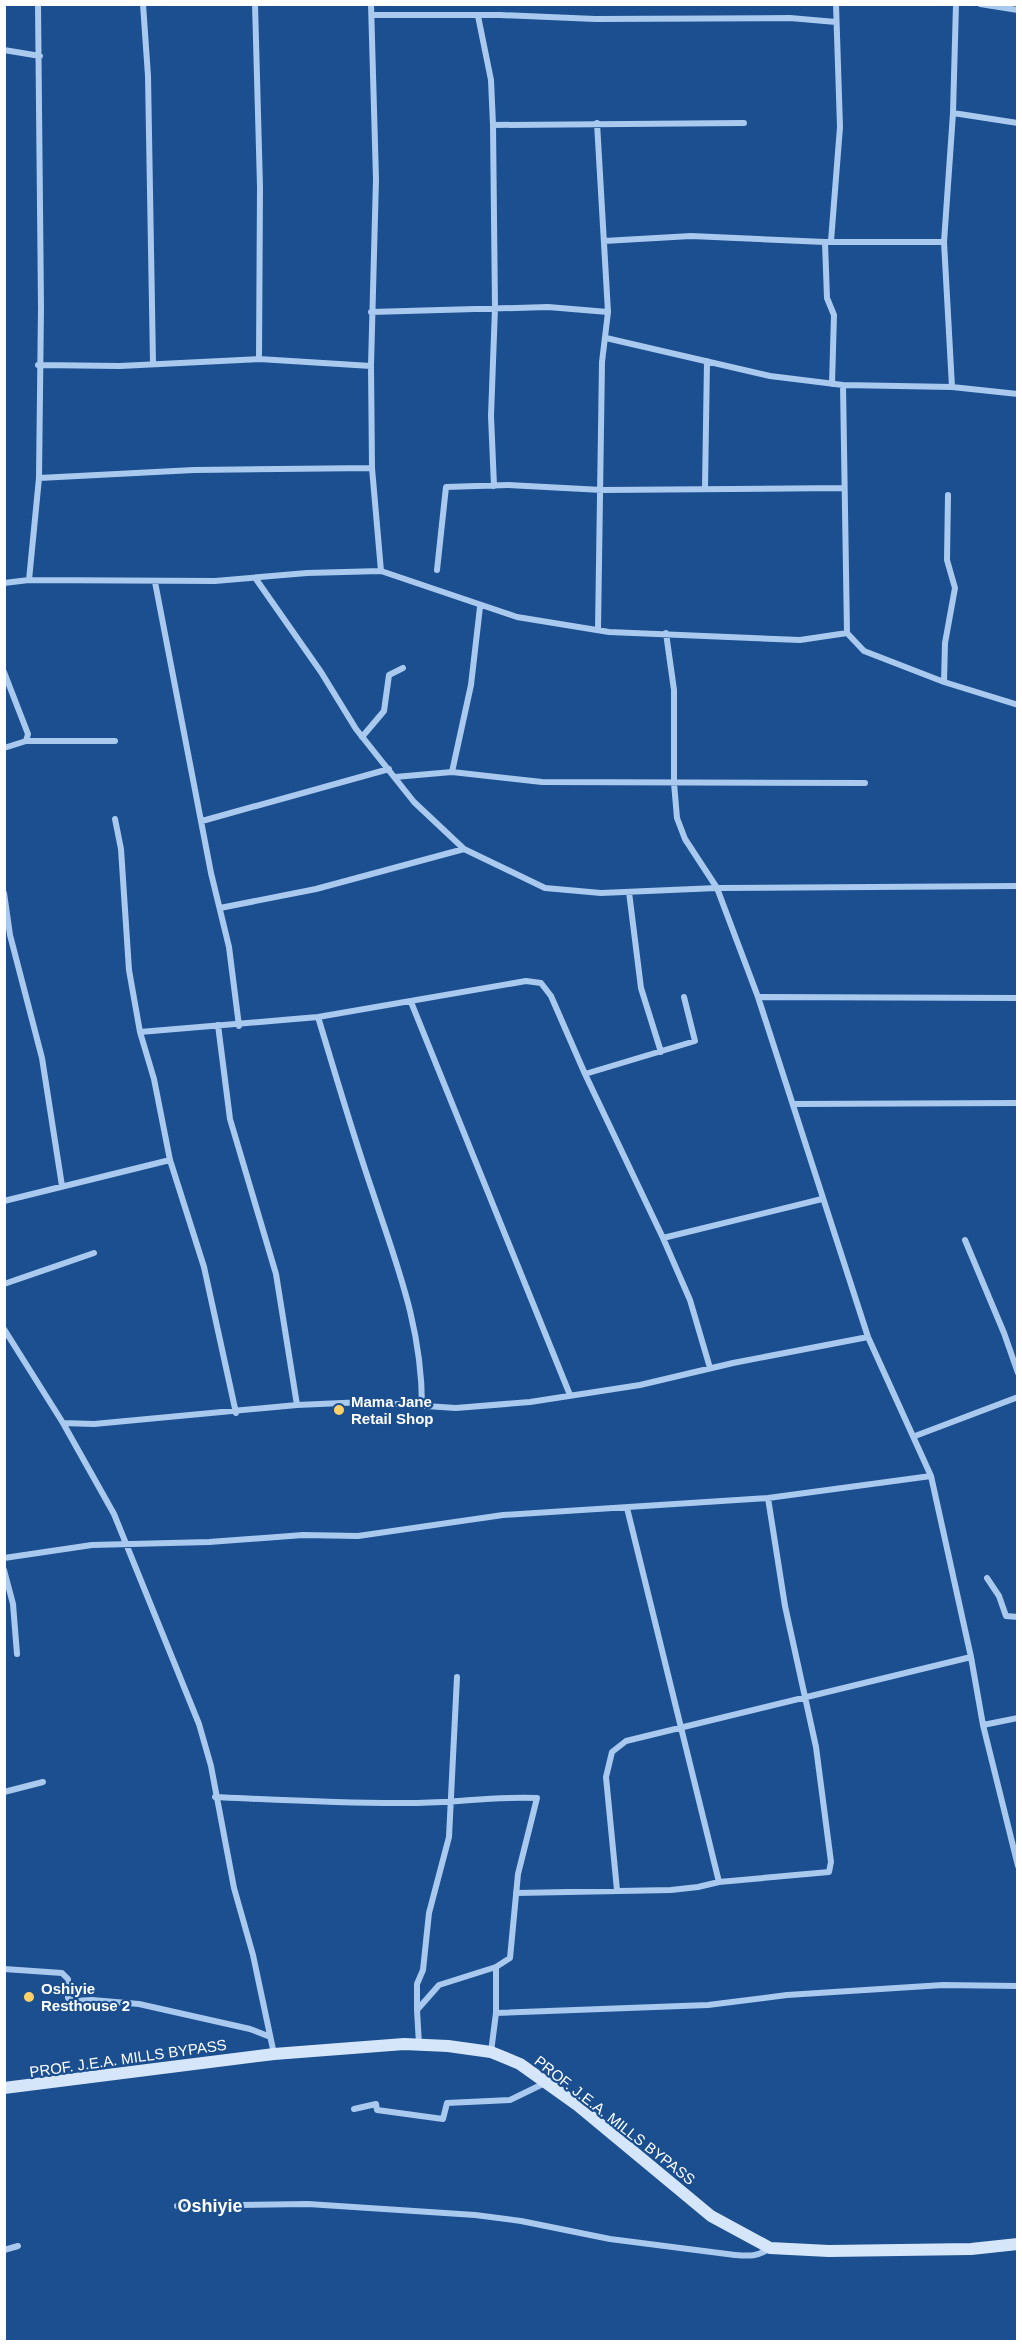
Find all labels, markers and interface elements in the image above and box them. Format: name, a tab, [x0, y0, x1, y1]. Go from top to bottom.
place label: Mama Jane Retail Shop	[351, 1393, 434, 1427]
marker: Mama Jane Retail Shop	[332, 1403, 346, 1417]
place label: Oshiyie Resthouse 2	[41, 1980, 130, 2014]
marker: Oshiyie Resthouse 2	[22, 1990, 36, 2004]
street label: PROF. J.E.A. MILLS BYPASS	[28, 2036, 228, 2080]
street label: PROF. J.E.A. MILLS BYPASS	[531, 2052, 699, 2188]
district label: Oshiyie	[177, 2196, 243, 2216]

